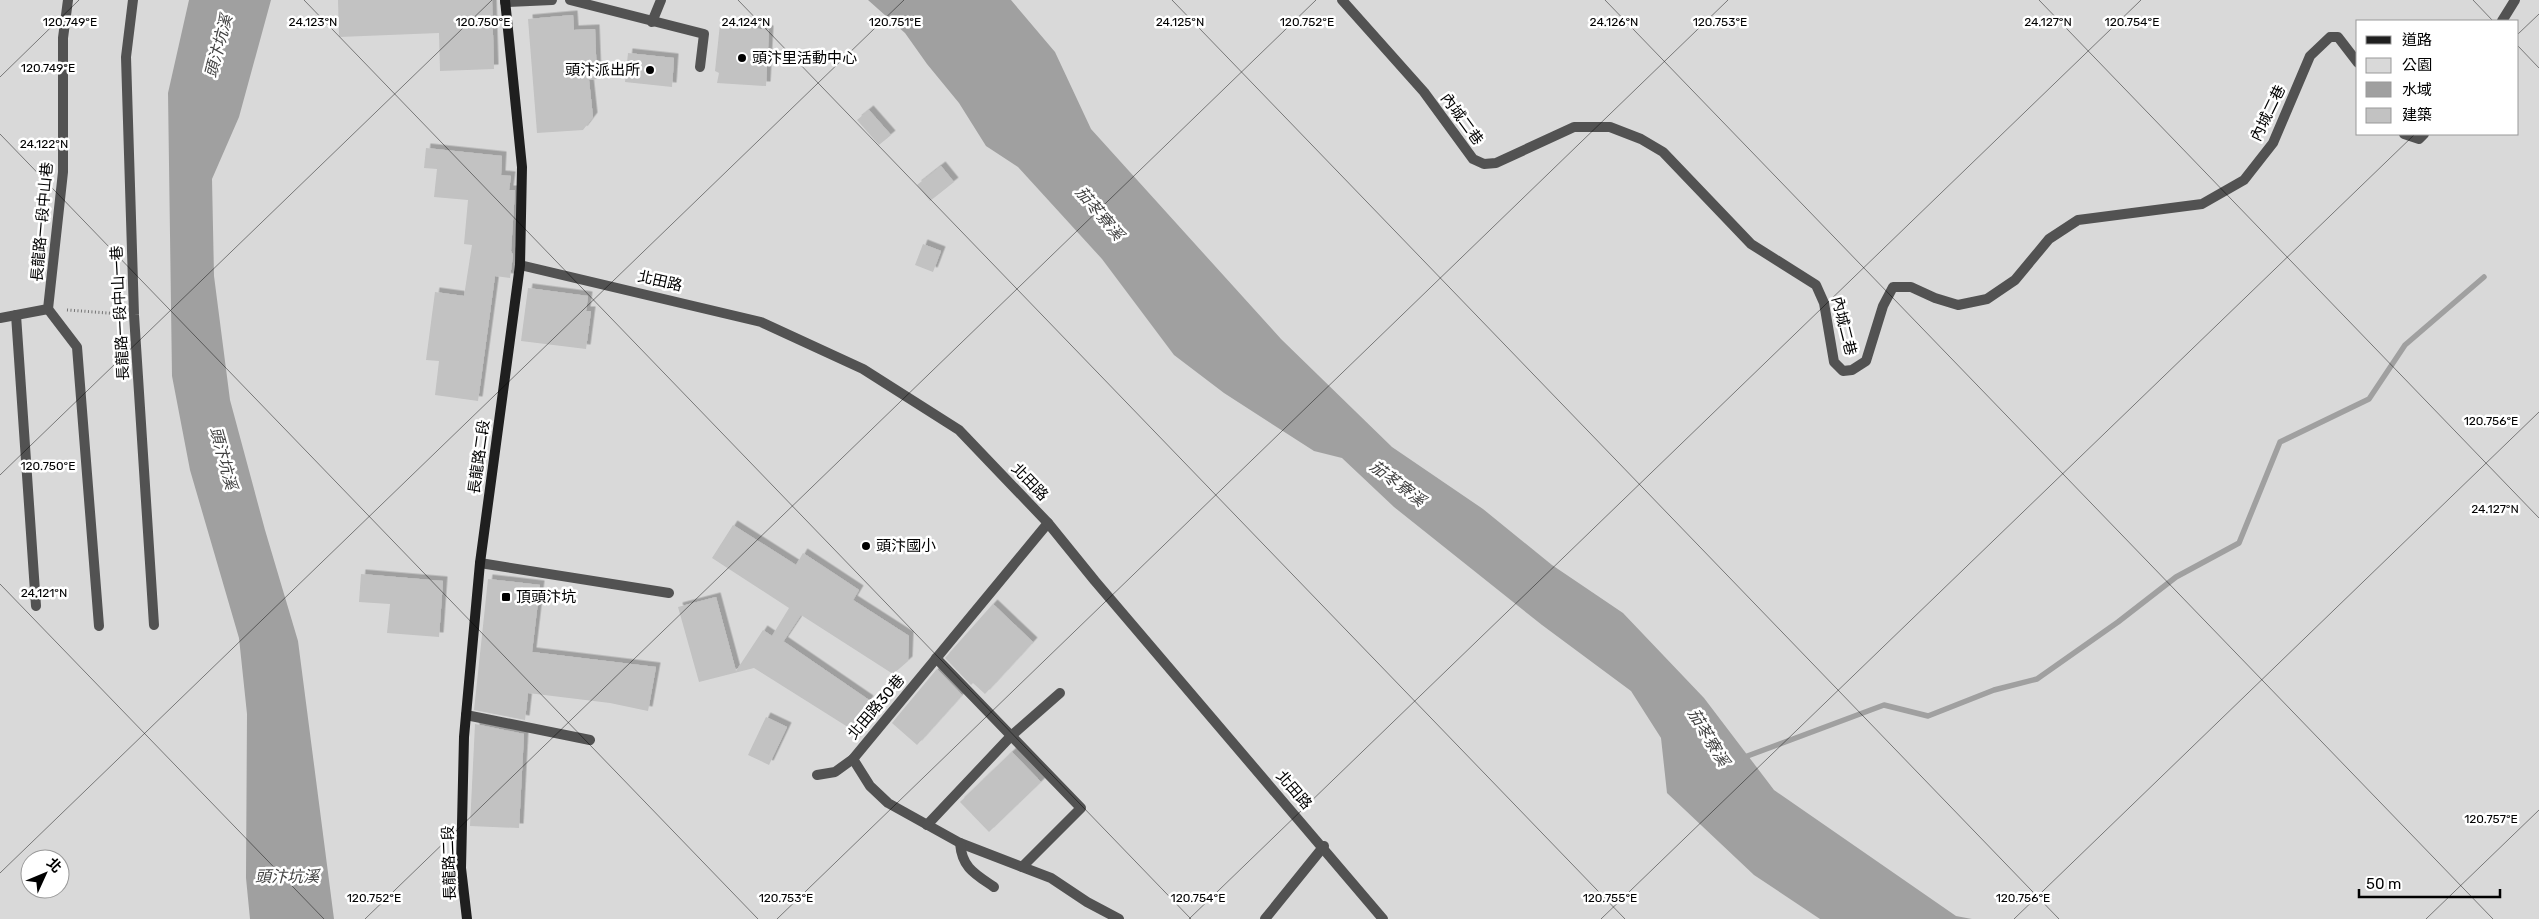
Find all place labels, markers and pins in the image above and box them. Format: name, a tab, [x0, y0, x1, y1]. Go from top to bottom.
place label: 頭汴里活動中心	[752, 49, 857, 67]
marker: 頭汴里活動中心	[736, 52, 748, 64]
place label: 頭汴派出所	[565, 61, 640, 79]
marker: 頭汴派出所	[644, 64, 656, 76]
place label: 頭汴國小	[876, 537, 936, 555]
marker: 頭汴國小	[860, 540, 872, 552]
place label: 頂頭汴坑	[516, 588, 576, 606]
marker: 頂頭汴坑	[500, 591, 512, 603]

